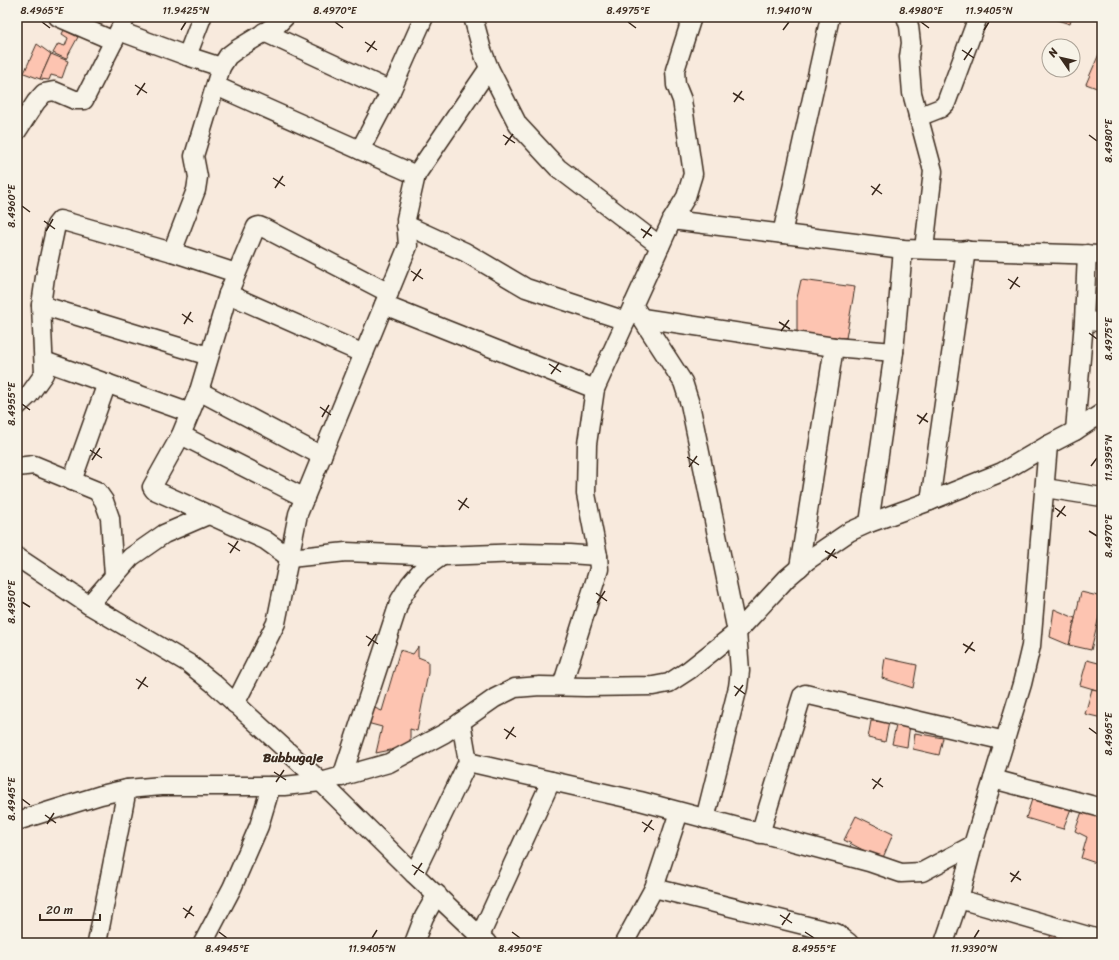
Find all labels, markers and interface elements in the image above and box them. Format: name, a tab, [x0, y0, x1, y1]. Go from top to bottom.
text: 8.4965°E	[20, 2, 65, 20]
text: 11.9425°N	[162, 2, 210, 20]
text: 8.4970°E	[313, 2, 358, 20]
text: 8.4975°E	[606, 2, 651, 20]
text: 11.9410°N	[766, 2, 812, 20]
text: 8.4980°E	[899, 2, 944, 20]
text: 11.9405°N	[965, 2, 1013, 20]
north arrow	[1041, 38, 1081, 78]
text: N	[1043, 44, 1063, 62]
text: 8.4980°E	[1100, 118, 1118, 163]
text: 8.4960°E	[3, 183, 21, 228]
text: 8.4975°E	[1100, 316, 1118, 361]
text: 8.4955°E	[3, 381, 21, 426]
text: 11.9395°N	[1100, 435, 1118, 481]
text: 8.4970°E	[1100, 513, 1118, 558]
text: 8.4950°E	[3, 579, 21, 624]
text: 8.4965°E	[1100, 711, 1118, 756]
district label: Bubbugaje	[263, 746, 323, 769]
text: 8.4945°E	[3, 776, 21, 821]
scale bar	[40, 896, 100, 922]
text: 20 m	[46, 899, 73, 921]
text: 8.4945°E	[205, 940, 250, 958]
text: 11.9405°N	[348, 940, 396, 958]
text: 8.4950°E	[498, 940, 543, 958]
text: 8.4955°E	[792, 940, 837, 958]
text: 11.9390°N	[951, 940, 998, 958]

